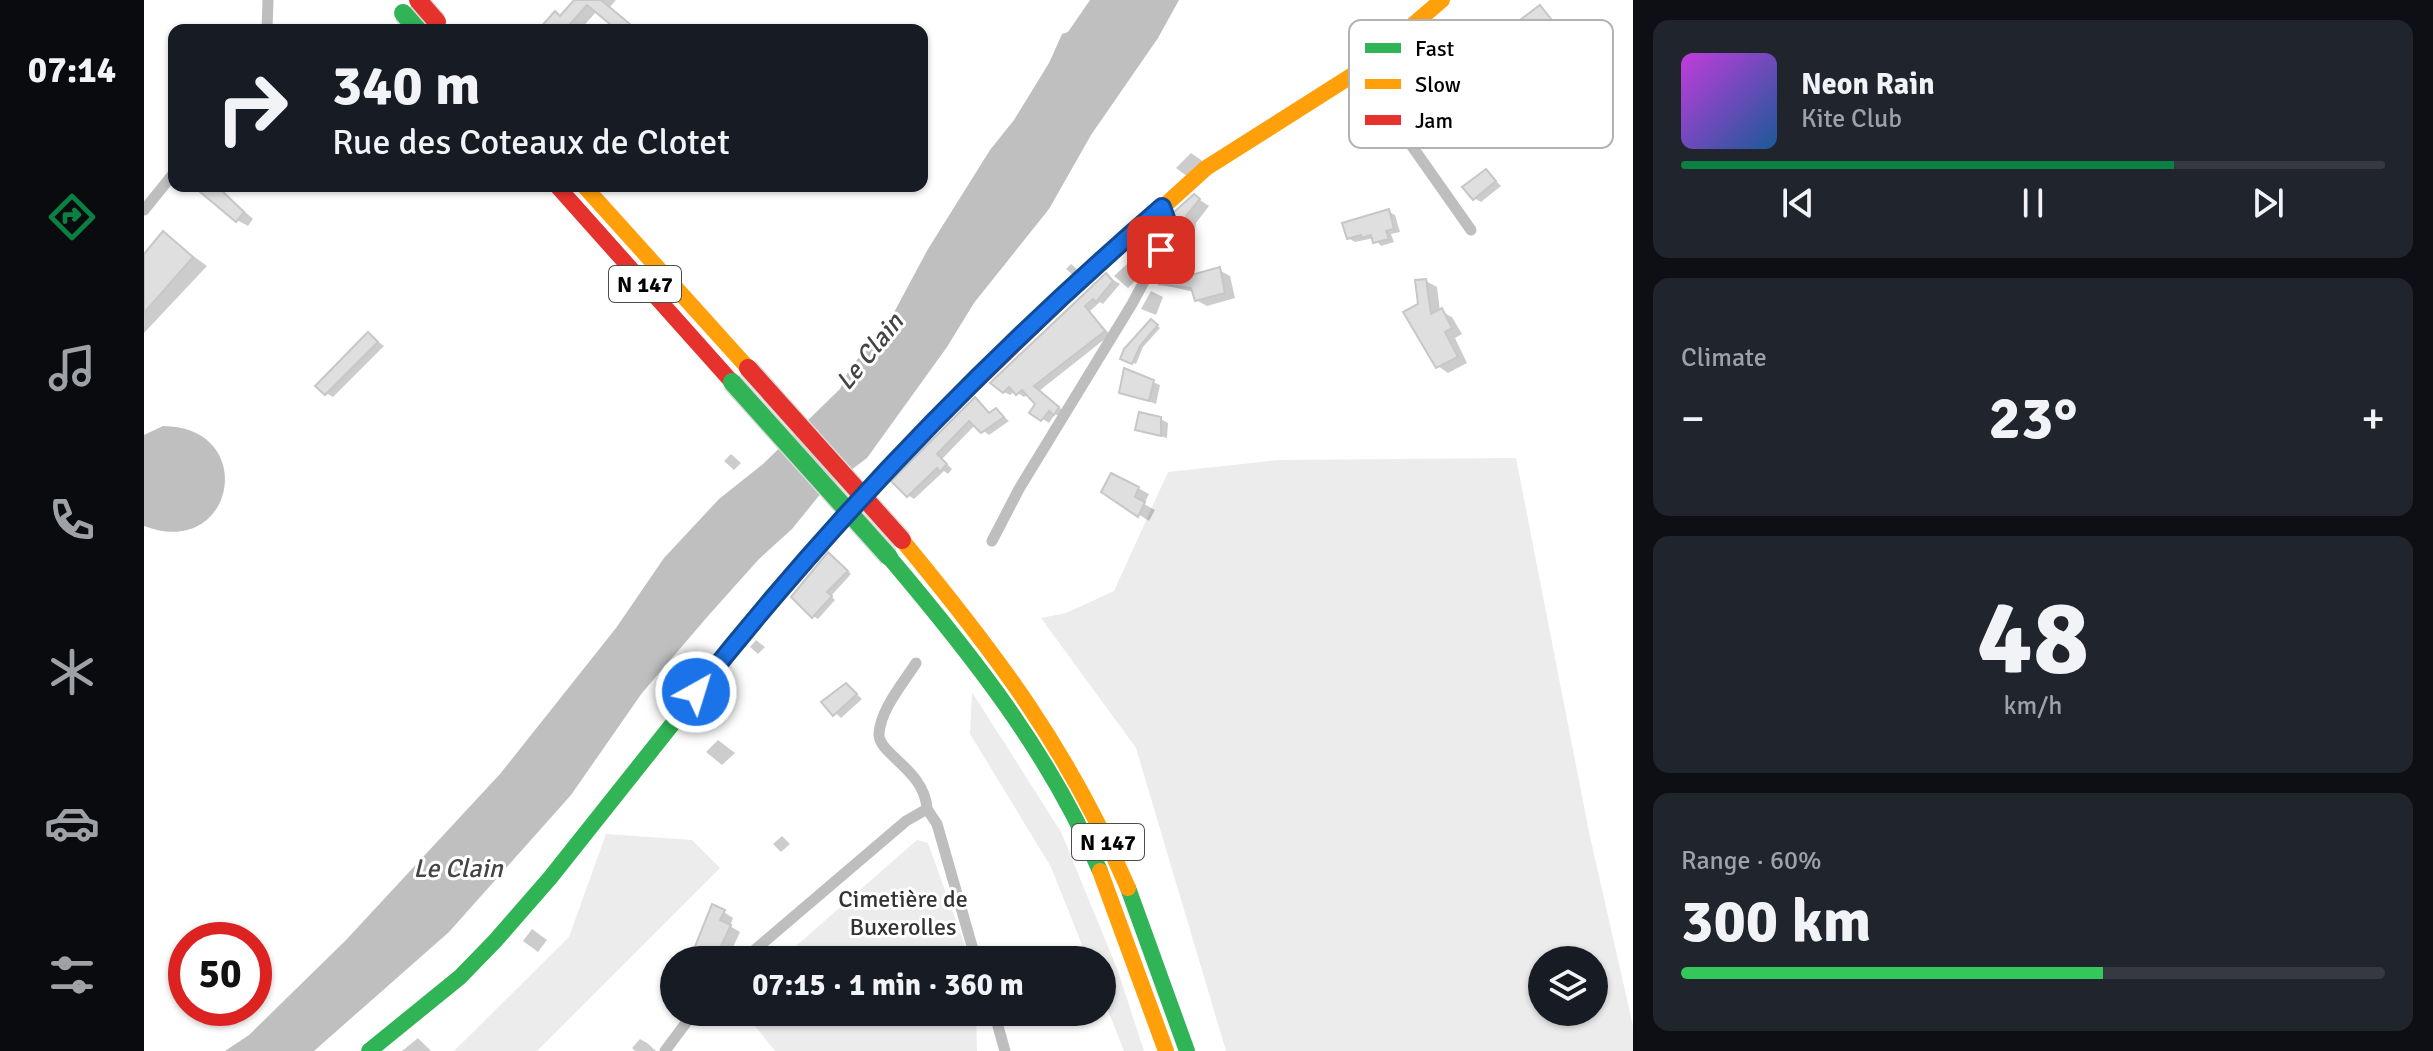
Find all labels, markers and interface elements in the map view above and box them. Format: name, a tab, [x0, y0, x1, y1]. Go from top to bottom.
legend	[1349, 20, 1613, 148]
text: Fast	[1415, 35, 1455, 62]
text: 07:14	[28, 48, 116, 93]
text: 340 m	[332, 51, 480, 120]
icon: right	[200, 56, 304, 160]
text: Neon Rain	[1801, 66, 1935, 103]
text: Slow	[1415, 71, 1461, 98]
text: Kite Club	[1801, 103, 1902, 135]
text: Jam	[1415, 107, 1453, 134]
text: Rue des Coteaux de Clotet	[332, 120, 730, 165]
icon: previous	[1776, 181, 1820, 225]
icon: pause	[2011, 181, 2055, 225]
icon: next	[2246, 181, 2290, 225]
icon: directions	[44, 189, 100, 245]
pin	[1127, 216, 1195, 284]
icon: arrive	[1139, 228, 1183, 272]
road number: N 147	[609, 266, 681, 302]
water label: Le Clain	[829, 307, 911, 397]
icon: music	[44, 340, 100, 396]
text: Climate	[1681, 342, 1767, 374]
text: 23°	[1989, 382, 2077, 456]
text: −	[1681, 392, 1705, 446]
text: +	[2361, 392, 2385, 446]
icon: phone	[44, 492, 100, 548]
text: 48	[1977, 574, 2089, 702]
icon: climate	[44, 644, 100, 700]
position arrow	[654, 650, 738, 734]
text: km/h	[2004, 690, 2062, 722]
icon: car	[44, 795, 100, 851]
road number: N 147	[1072, 824, 1144, 860]
text: Range · 60%	[1681, 845, 1822, 877]
water label: Le Clain	[413, 853, 504, 885]
park label: Cimetière de Buxerolles	[838, 884, 968, 942]
text: 300 km	[1681, 885, 1871, 959]
speed limit sign: 50	[168, 922, 272, 1026]
map controls	[1528, 946, 1608, 1026]
button: layers	[1528, 946, 1608, 1026]
icon: filters	[44, 947, 100, 1003]
text: 07:15 · 1 min · 360 m	[752, 967, 1024, 1004]

